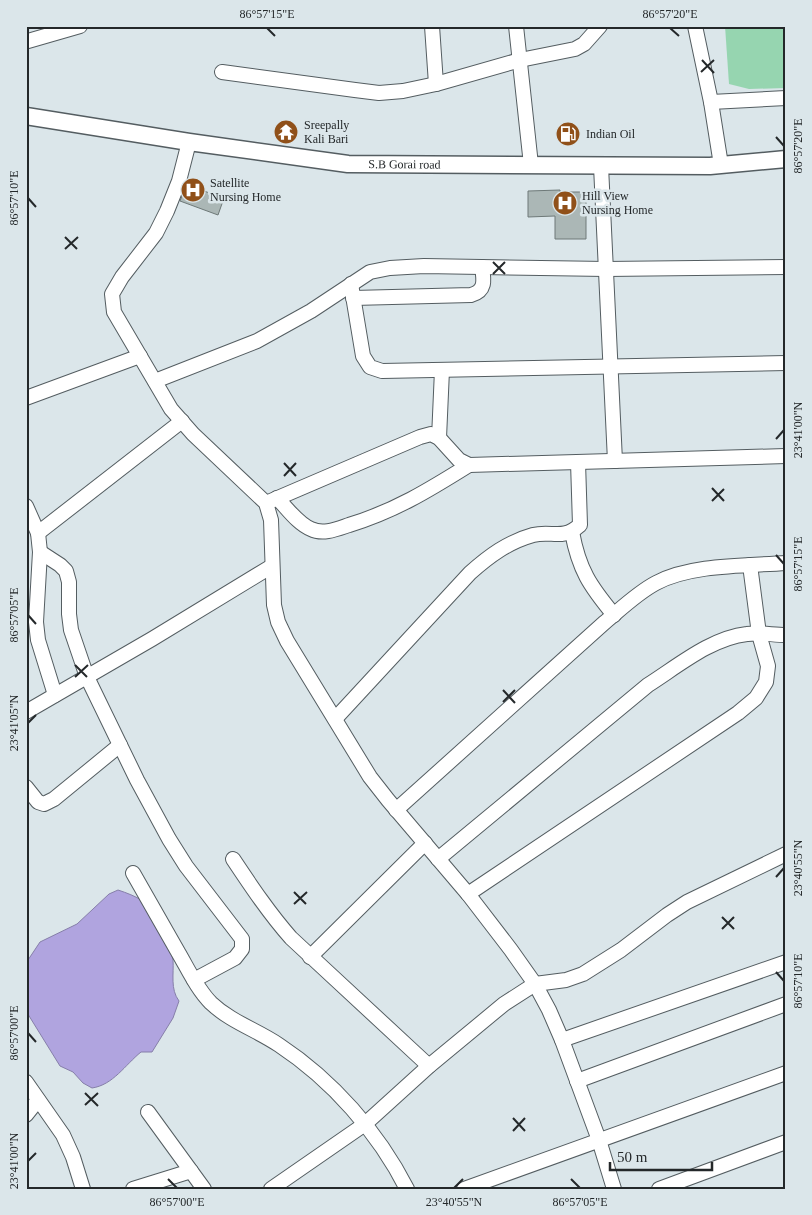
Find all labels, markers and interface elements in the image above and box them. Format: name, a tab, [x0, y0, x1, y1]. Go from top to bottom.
text: 86°57'15"E	[239, 7, 295, 21]
text: 86°57'20"E	[642, 7, 698, 21]
place label: Sreepally Kali Bari	[304, 118, 349, 146]
text: 86°57'20"E	[791, 118, 805, 174]
temple icon: Sreepally Kali Bari	[273, 119, 299, 145]
fuel station icon: Indian Oil	[555, 121, 581, 147]
place label: Indian Oil	[586, 127, 636, 141]
street label: S.B Gorai road	[368, 157, 441, 172]
text: 86°57'10"E	[7, 170, 21, 226]
place label: Satellite Nursing Home	[210, 176, 281, 204]
hospital icon: Satellite Nursing Home	[180, 177, 206, 203]
place label: Hill View Nursing Home	[582, 189, 653, 217]
hospital icon: Hill View Nursing Home	[552, 190, 578, 216]
text: 23°41'00"N	[791, 401, 805, 458]
text: 86°57'15"E	[791, 536, 805, 592]
text: 86°57'05"E	[7, 587, 21, 643]
text: 23°41'05"N	[7, 694, 21, 751]
text: 23°40'55"N	[791, 839, 805, 896]
text: 86°57'10"E	[791, 953, 805, 1009]
text: 86°57'00"E	[7, 1005, 21, 1061]
text: 23°41'00"N	[7, 1132, 21, 1189]
scale bar	[610, 1140, 712, 1172]
text: 50 m	[617, 1149, 648, 1165]
text: 86°57'00"E	[149, 1195, 205, 1209]
text: 23°40'55"N	[426, 1195, 483, 1209]
text: 86°57'05"E	[552, 1195, 608, 1209]

